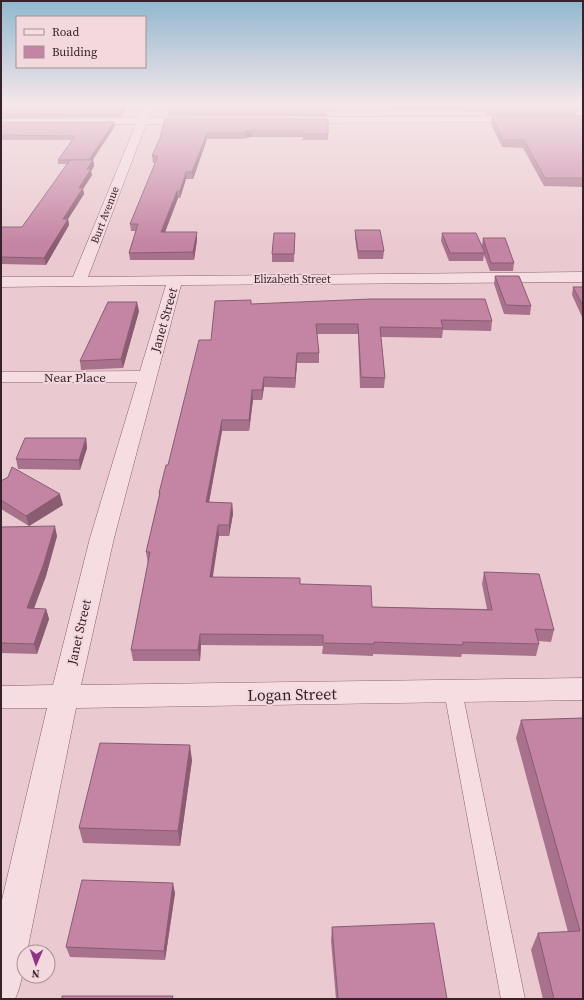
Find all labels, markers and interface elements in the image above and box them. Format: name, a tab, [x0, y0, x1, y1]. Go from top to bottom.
legend	[16, 16, 146, 68]
text: Road	[52, 24, 79, 40]
text: Building	[52, 44, 97, 60]
street label: Burt Avenue	[87, 184, 123, 246]
street label: Elizabeth Street	[254, 272, 331, 287]
street label: Janet Street	[146, 285, 182, 355]
street label: Near Place	[44, 369, 106, 386]
street label: Janet Street	[63, 597, 95, 667]
street label: Logan Street	[247, 682, 338, 706]
north arrow	[16, 944, 56, 984]
text: N	[31, 966, 40, 981]

